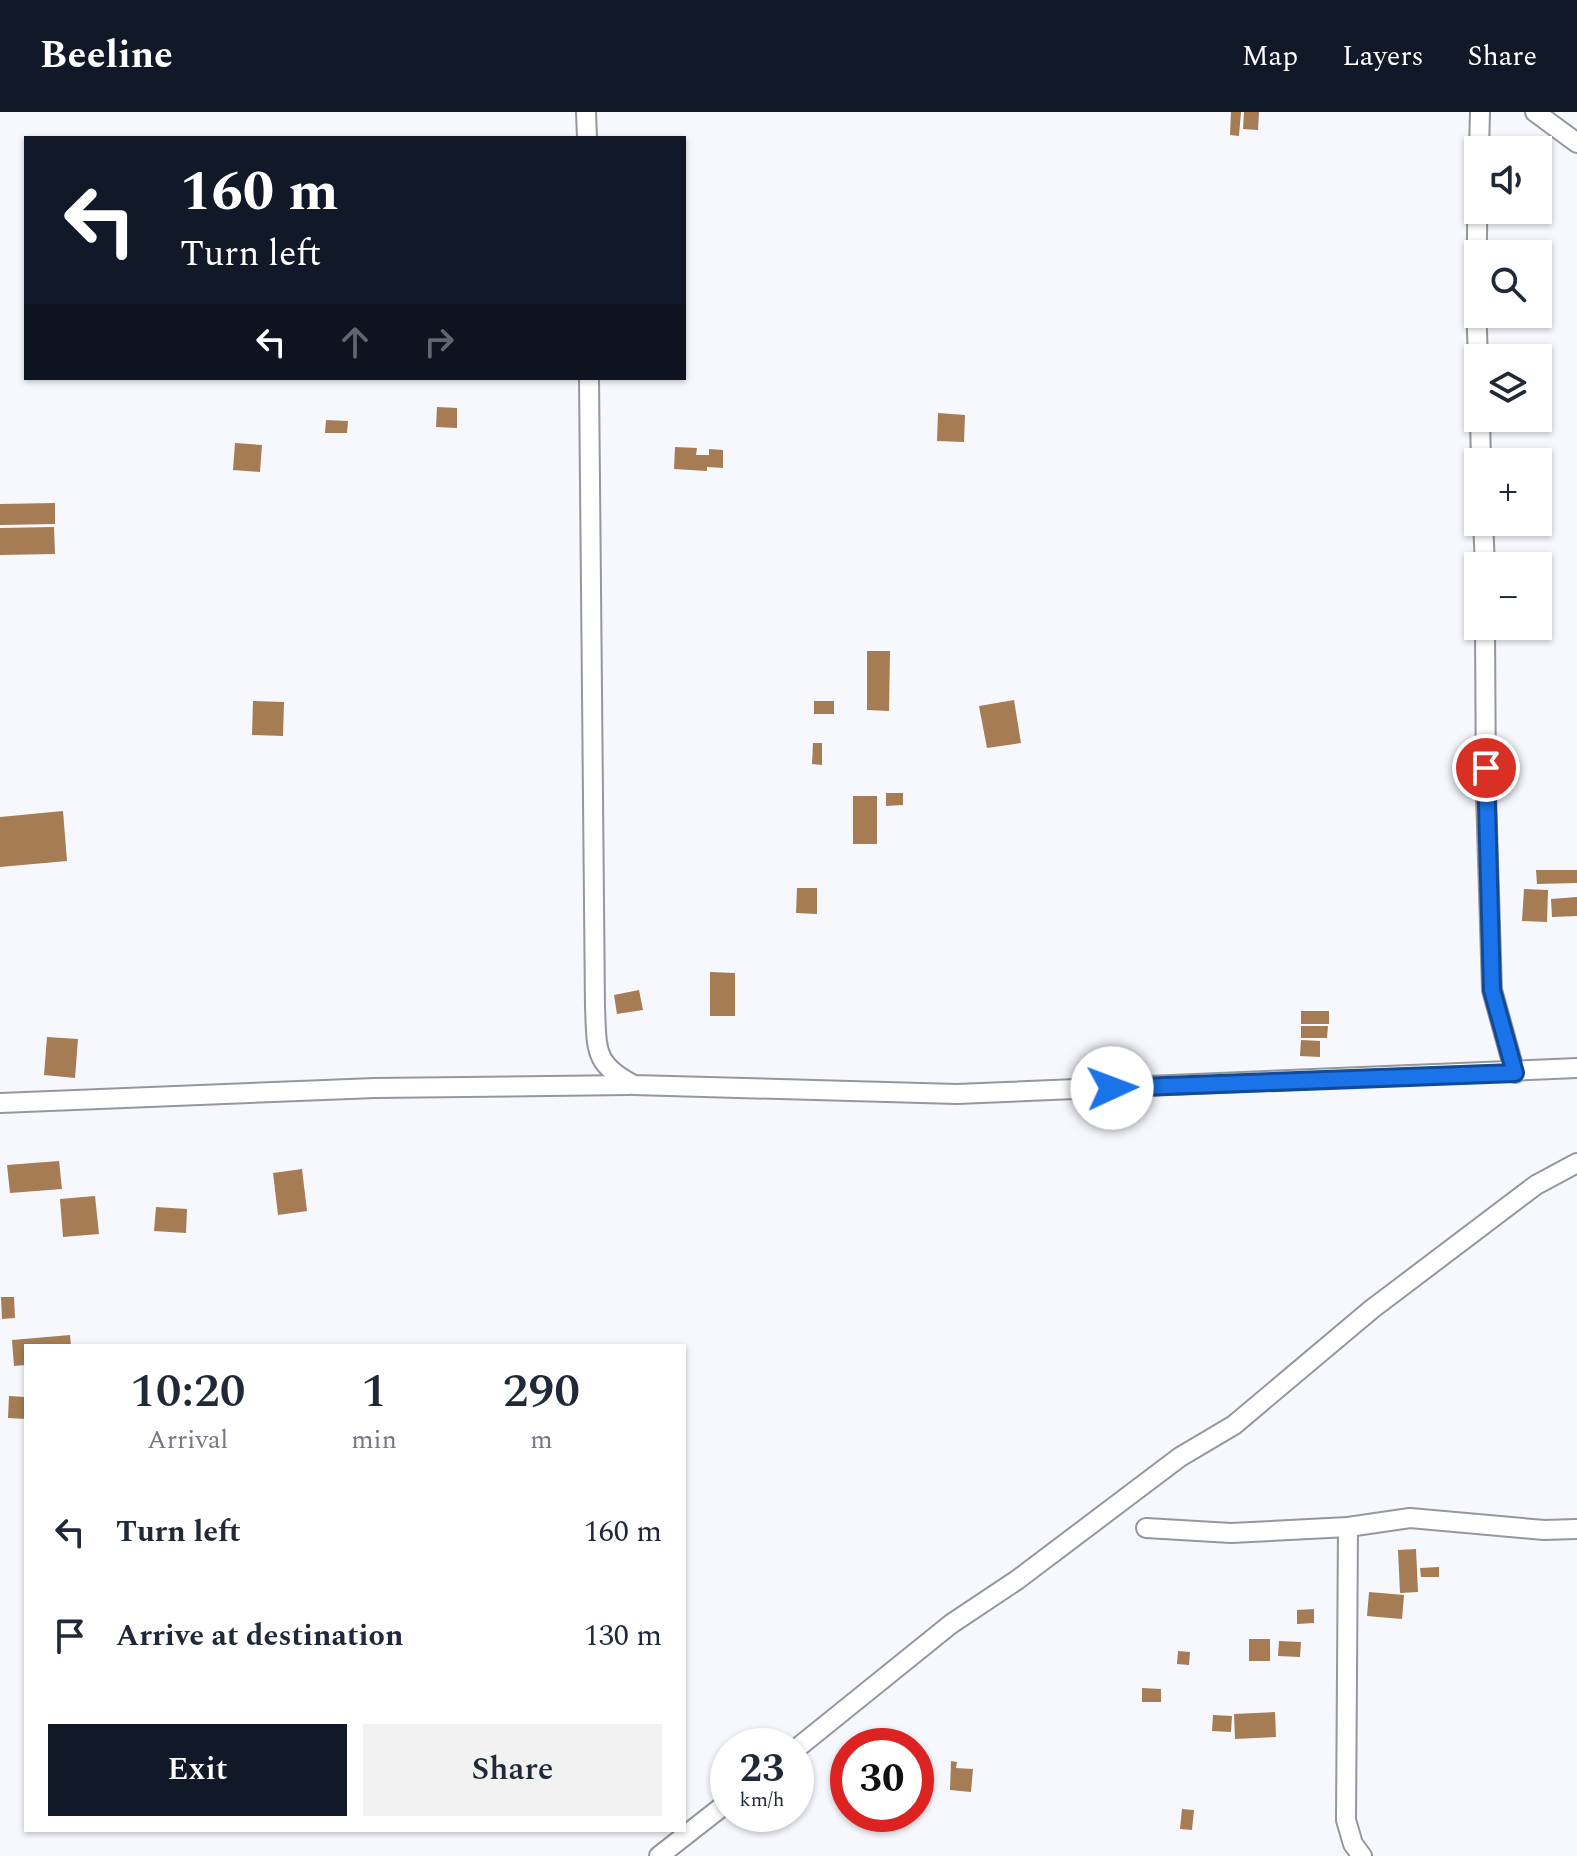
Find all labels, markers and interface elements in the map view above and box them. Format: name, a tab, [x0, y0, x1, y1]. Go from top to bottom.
text: Beeline	[40, 27, 173, 85]
text: Map	[1242, 35, 1298, 78]
text: Layers	[1342, 35, 1424, 78]
text: Share	[1468, 35, 1537, 78]
map controls	[1464, 136, 1552, 640]
button: sound	[1464, 136, 1552, 224]
text: 160 m	[180, 150, 339, 235]
icon: left	[48, 168, 152, 272]
text: Turn left	[180, 227, 321, 282]
button: search	[1464, 240, 1552, 328]
icon: left	[249, 320, 293, 364]
icon: ahead	[333, 320, 377, 364]
icon: right	[417, 320, 461, 364]
button: layers	[1464, 344, 1552, 432]
button: +	[1464, 448, 1552, 536]
button: −	[1464, 552, 1552, 640]
pin	[1452, 734, 1520, 802]
icon: arrive	[1464, 746, 1508, 790]
position arrow	[1070, 1046, 1154, 1130]
text: 10:20	[130, 1355, 245, 1428]
text: 1	[361, 1355, 387, 1428]
text: 290	[503, 1355, 580, 1428]
text: Arrival	[147, 1420, 228, 1460]
text: min	[351, 1420, 397, 1460]
text: m	[530, 1420, 553, 1460]
text: Turn left	[116, 1509, 241, 1555]
text: 160 m	[584, 1509, 662, 1555]
icon: left	[48, 1510, 92, 1554]
text: Arrive at destination	[116, 1613, 403, 1659]
text: 130 m	[584, 1613, 662, 1659]
icon: arrive	[48, 1614, 92, 1658]
button: Exit	[48, 1724, 347, 1816]
button: Share	[363, 1724, 662, 1816]
speed limit sign: 30	[830, 1728, 934, 1832]
text: 23	[740, 1739, 784, 1800]
text: km/h	[740, 1785, 785, 1815]

